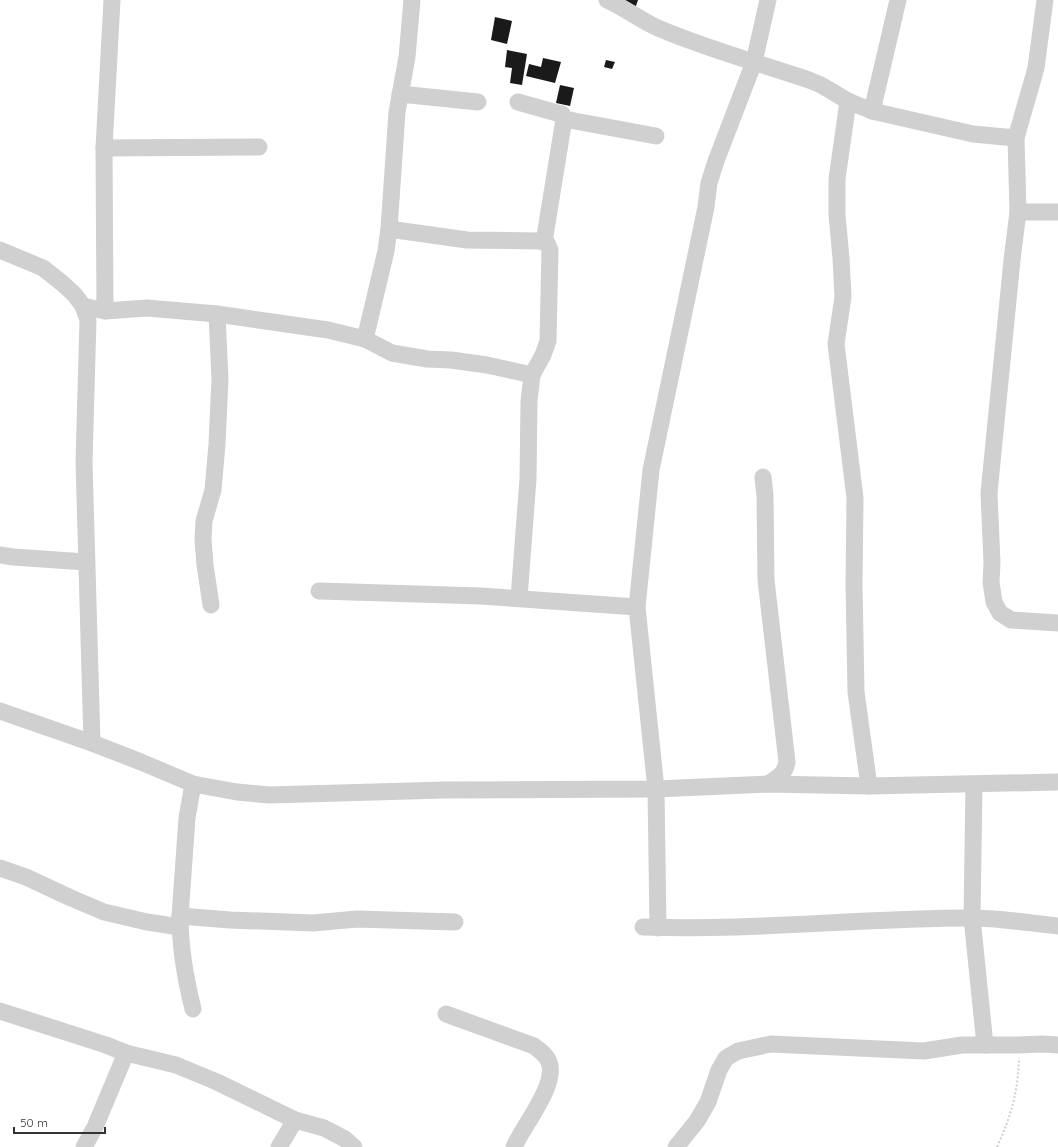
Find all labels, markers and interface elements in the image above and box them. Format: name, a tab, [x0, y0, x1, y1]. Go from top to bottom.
scale bar	[14, 1109, 105, 1135]
text: 50 m	[20, 1115, 48, 1130]

